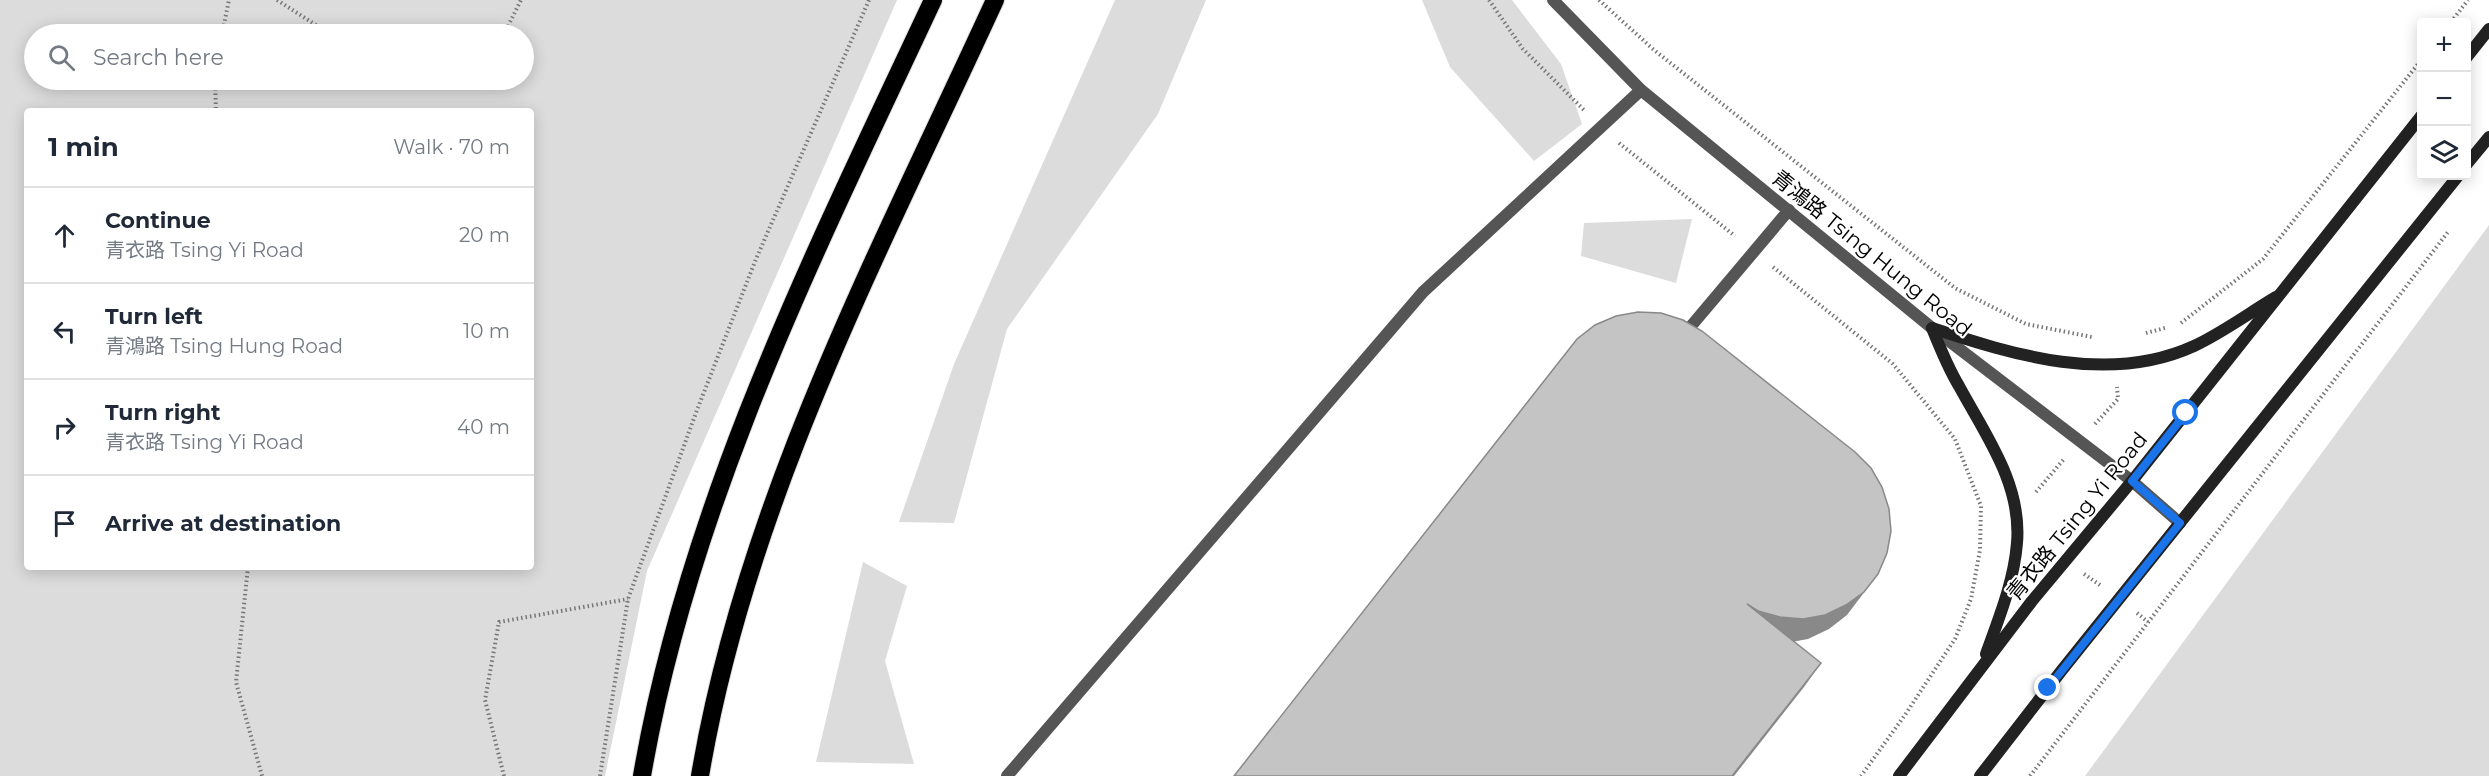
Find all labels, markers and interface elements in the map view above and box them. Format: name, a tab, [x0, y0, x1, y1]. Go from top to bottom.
map controls	[2417, 18, 2471, 180]
button: +	[2417, 18, 2471, 72]
search box	[24, 24, 534, 90]
icon: search	[45, 41, 78, 74]
text: Search here	[93, 44, 224, 71]
button: −	[2417, 72, 2471, 126]
button: layers	[2417, 126, 2471, 180]
text: 1 min	[48, 131, 119, 163]
text: Walk · 70 m	[393, 135, 510, 159]
street label: 青鴻路 Tsing Hung Road	[1767, 165, 1977, 341]
text: Continue	[105, 207, 211, 234]
icon: ahead	[48, 219, 81, 252]
text: 20 m	[459, 223, 510, 247]
text: 青衣路 Tsing Yi Road	[105, 238, 304, 262]
text: Turn left	[105, 303, 203, 330]
icon: left	[48, 315, 81, 348]
text: 10 m	[463, 319, 510, 343]
text: 青鴻路 Tsing Hung Road	[105, 334, 343, 358]
text: Turn right	[105, 399, 220, 426]
route start	[2172, 399, 2198, 425]
icon: right	[48, 411, 81, 444]
text: 40 m	[457, 415, 510, 439]
street label: 青衣路 Tsing Yi Road	[2002, 427, 2152, 605]
text: 青衣路 Tsing Yi Road	[105, 430, 304, 454]
icon: arrive	[48, 507, 81, 540]
text: Arrive at destination	[105, 510, 341, 537]
route end	[2034, 674, 2060, 700]

